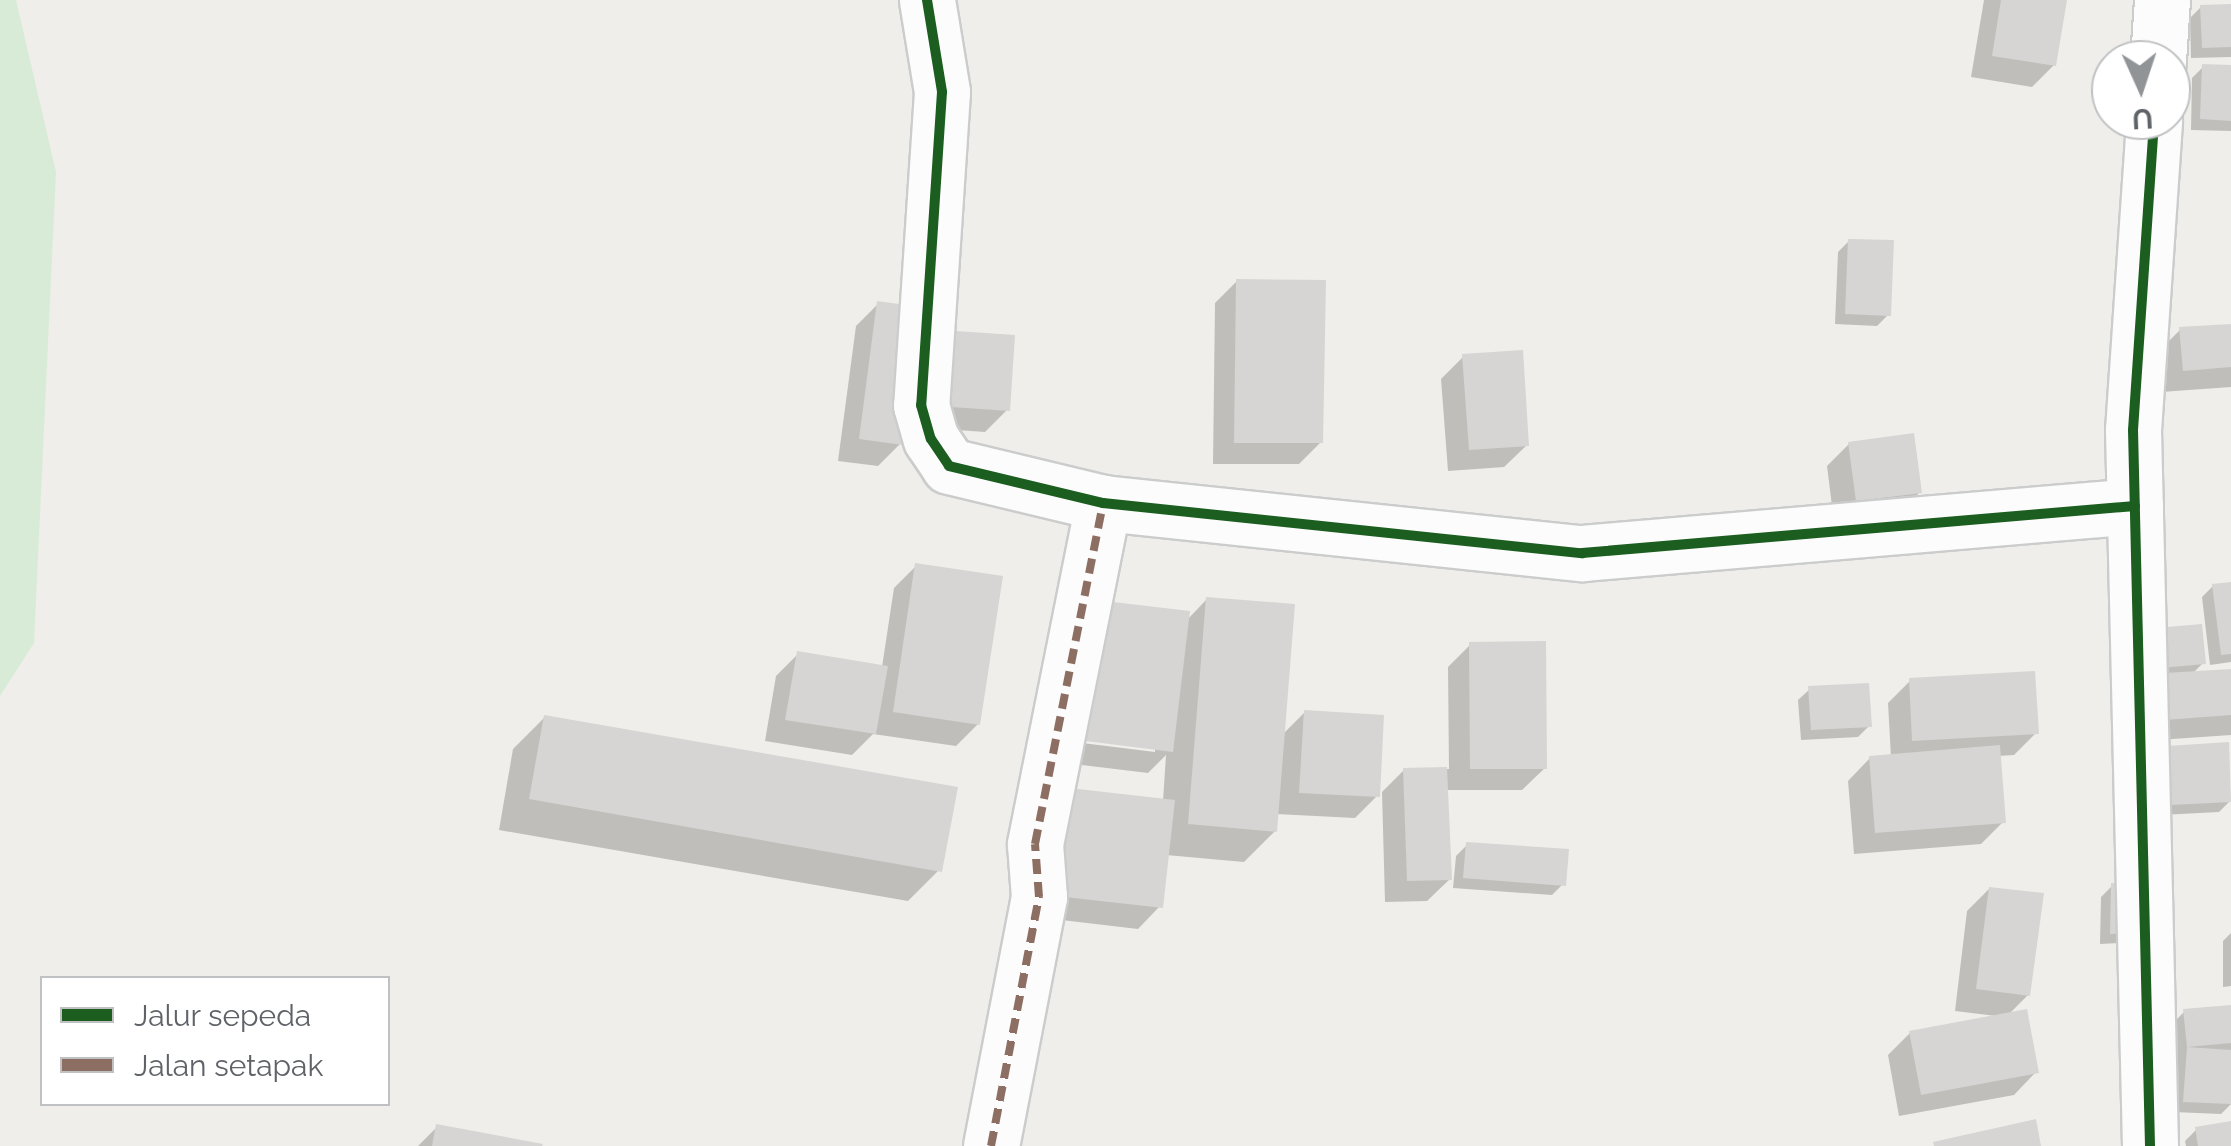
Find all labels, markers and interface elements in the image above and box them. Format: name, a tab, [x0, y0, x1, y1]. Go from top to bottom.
north arrow	[2091, 40, 2191, 140]
text: U	[2131, 101, 2154, 135]
legend	[40, 976, 390, 1106]
text: Jalur sepeda	[134, 998, 311, 1033]
text: Jalan setapak	[134, 1048, 323, 1083]

